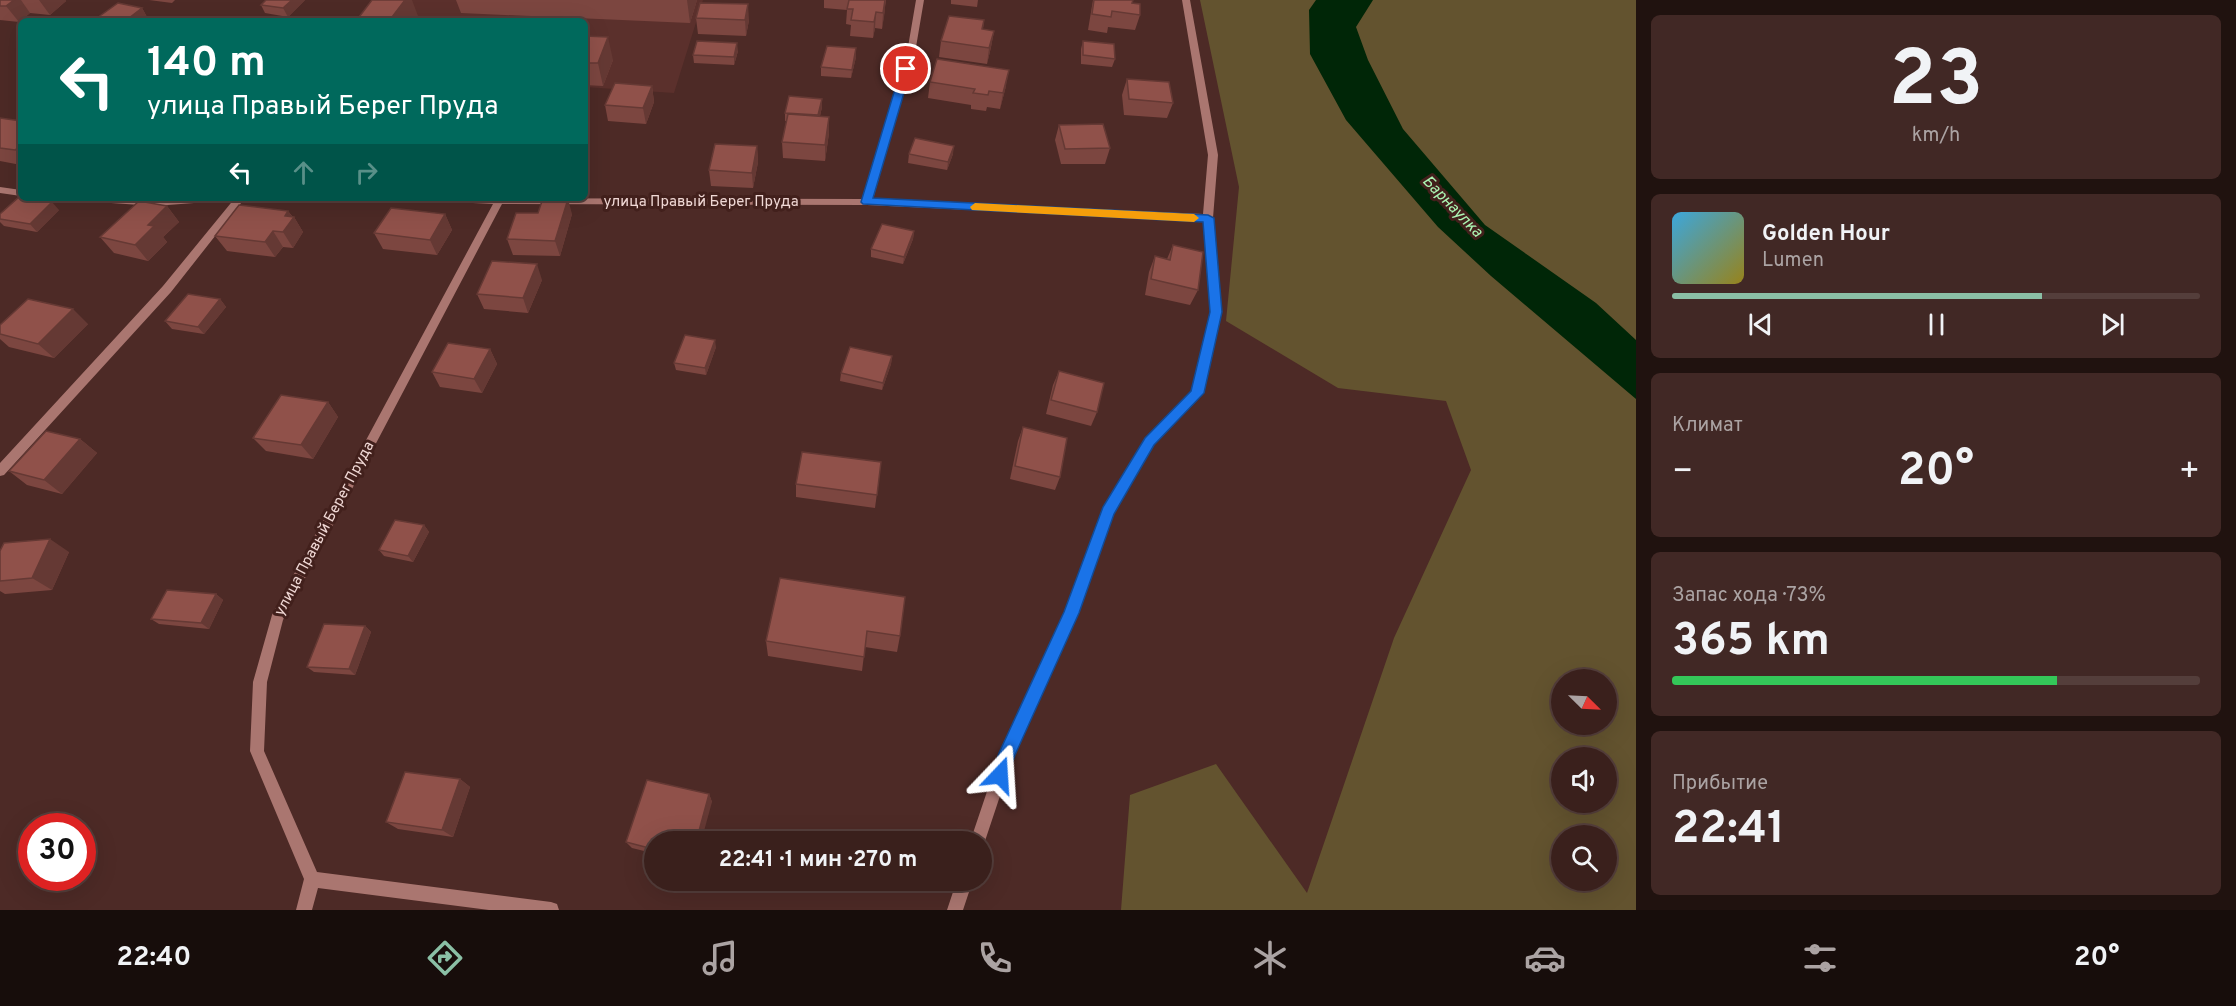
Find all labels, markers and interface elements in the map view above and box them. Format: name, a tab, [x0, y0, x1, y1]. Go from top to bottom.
text: 23	[1889, 34, 1983, 133]
text: 140 m	[147, 38, 266, 91]
icon: left	[48, 42, 126, 120]
pin	[880, 43, 931, 94]
icon: arrive	[889, 52, 922, 85]
text: улица Правый Берег Пруда	[147, 90, 498, 124]
text: km/h	[1912, 123, 1960, 149]
icon: left	[224, 156, 257, 189]
icon: ahead	[287, 156, 320, 189]
icon: right	[350, 156, 383, 189]
water label: Барнаулка	[1418, 172, 1487, 243]
street label: улица Правый Берег Пруда	[603, 193, 799, 212]
text: Golden Hour	[1762, 221, 1890, 248]
text: Lumen	[1762, 248, 1824, 274]
icon: previous	[1744, 308, 1777, 341]
icon: pause	[1920, 308, 1953, 341]
icon: next	[2096, 308, 2129, 341]
text: Климат	[1672, 413, 1743, 439]
street label: улица Правый Берег Пруда	[271, 438, 379, 620]
text: 20°	[1898, 444, 1974, 501]
text: −	[1672, 452, 1693, 494]
text: +	[2179, 452, 2200, 494]
text: Запас хода · 73%	[1672, 583, 1826, 609]
text: 365 km	[1672, 614, 1830, 671]
north arrow	[1551, 669, 1617, 735]
map controls	[1551, 669, 1617, 891]
position arrow	[968, 743, 1032, 807]
button: sound	[1551, 747, 1617, 813]
text: Прибытие	[1672, 771, 1768, 797]
text: 22:41	[1672, 802, 1785, 859]
speed limit sign: 30	[18, 813, 96, 891]
button: search	[1551, 825, 1617, 891]
text: 22:41 · 1 мин · 270 m	[719, 847, 917, 874]
icon: directions	[424, 937, 466, 979]
icon: music	[699, 937, 741, 979]
icon: phone	[974, 937, 1016, 979]
icon: climate	[1249, 937, 1291, 979]
icon: car	[1524, 937, 1566, 979]
icon: filters	[1799, 937, 1841, 979]
text: 22:40	[116, 941, 191, 975]
text: 20°	[2074, 941, 2119, 975]

